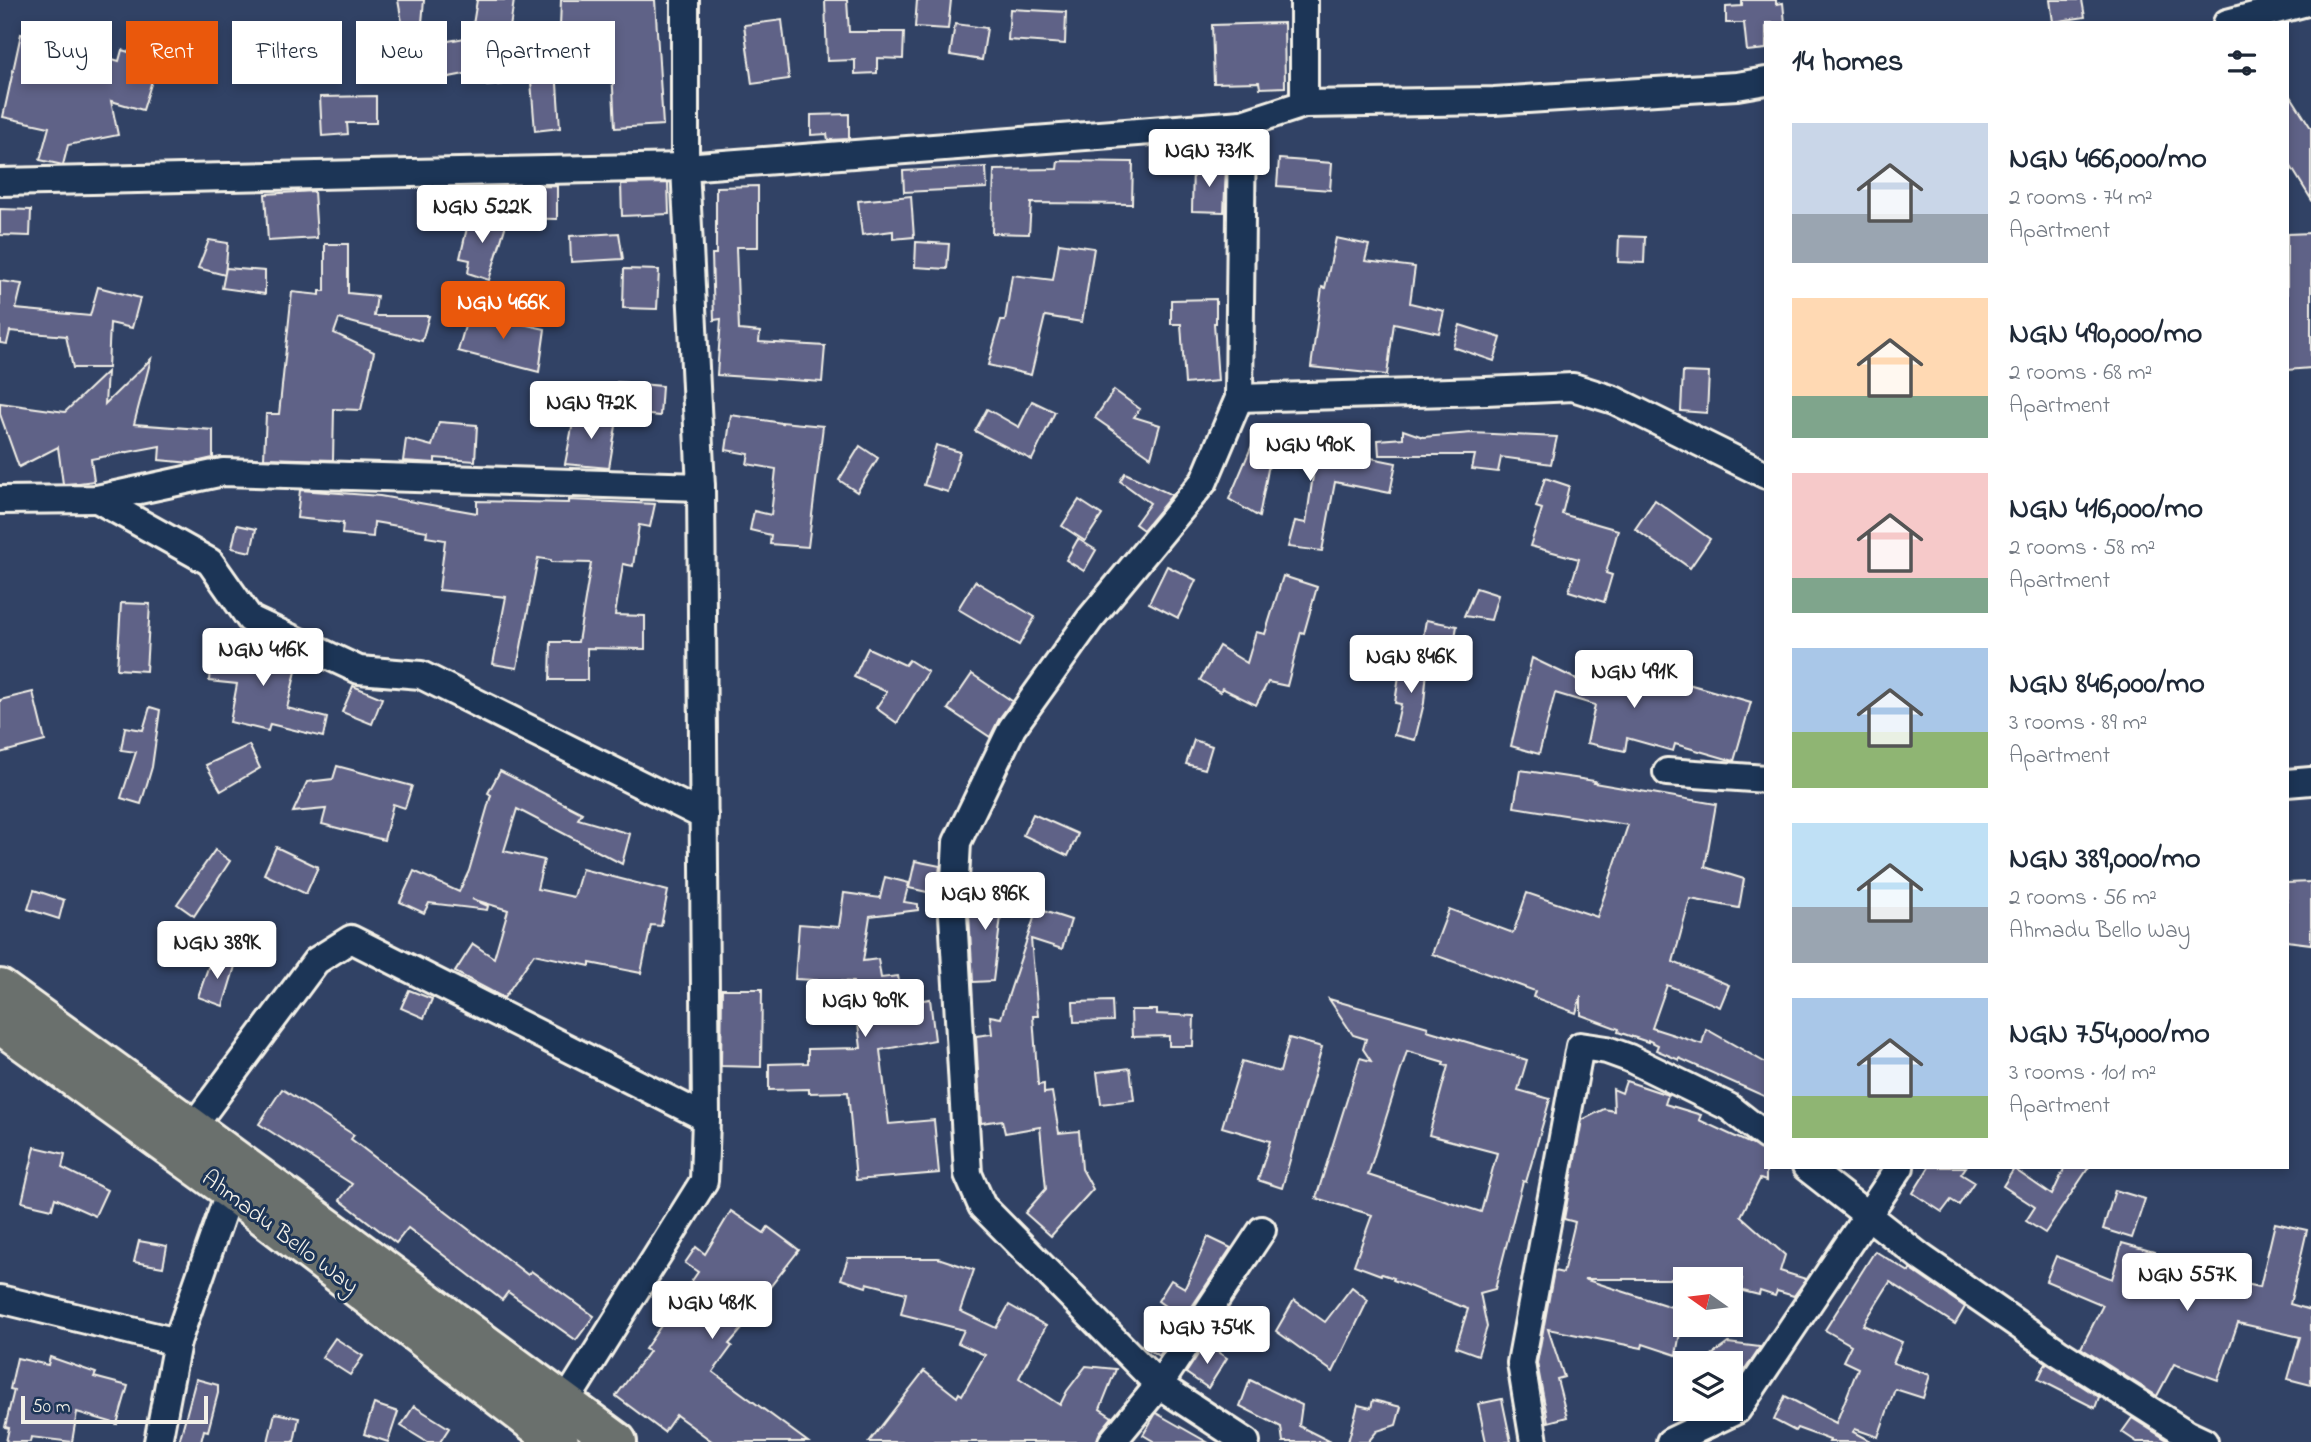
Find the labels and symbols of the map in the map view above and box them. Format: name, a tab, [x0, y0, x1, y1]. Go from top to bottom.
pin: NGN 731K	[1137, 130, 1281, 189]
pin: NGN 522K	[410, 186, 554, 245]
pin: NGN 466K	[431, 282, 575, 341]
pin: NGN 972K	[519, 382, 663, 441]
pin: NGN 490K	[1238, 424, 1382, 483]
pin: NGN 416K	[191, 628, 335, 688]
pin: NGN 846K	[1339, 636, 1483, 695]
pin: NGN 491K	[1562, 650, 1706, 710]
pin: NGN 896K	[913, 872, 1057, 932]
pin: NGN 389K	[145, 922, 289, 981]
pin: NGN 909K	[793, 979, 937, 1039]
street label: Ahmadu Bello Way	[193, 1162, 366, 1305]
pin: NGN 557K	[2115, 1254, 2259, 1313]
north arrow	[1673, 1267, 1743, 1337]
pin: NGN 481K	[640, 1282, 784, 1341]
pin: NGN 754K	[1135, 1306, 1279, 1366]
scale bar	[21, 1393, 208, 1425]

